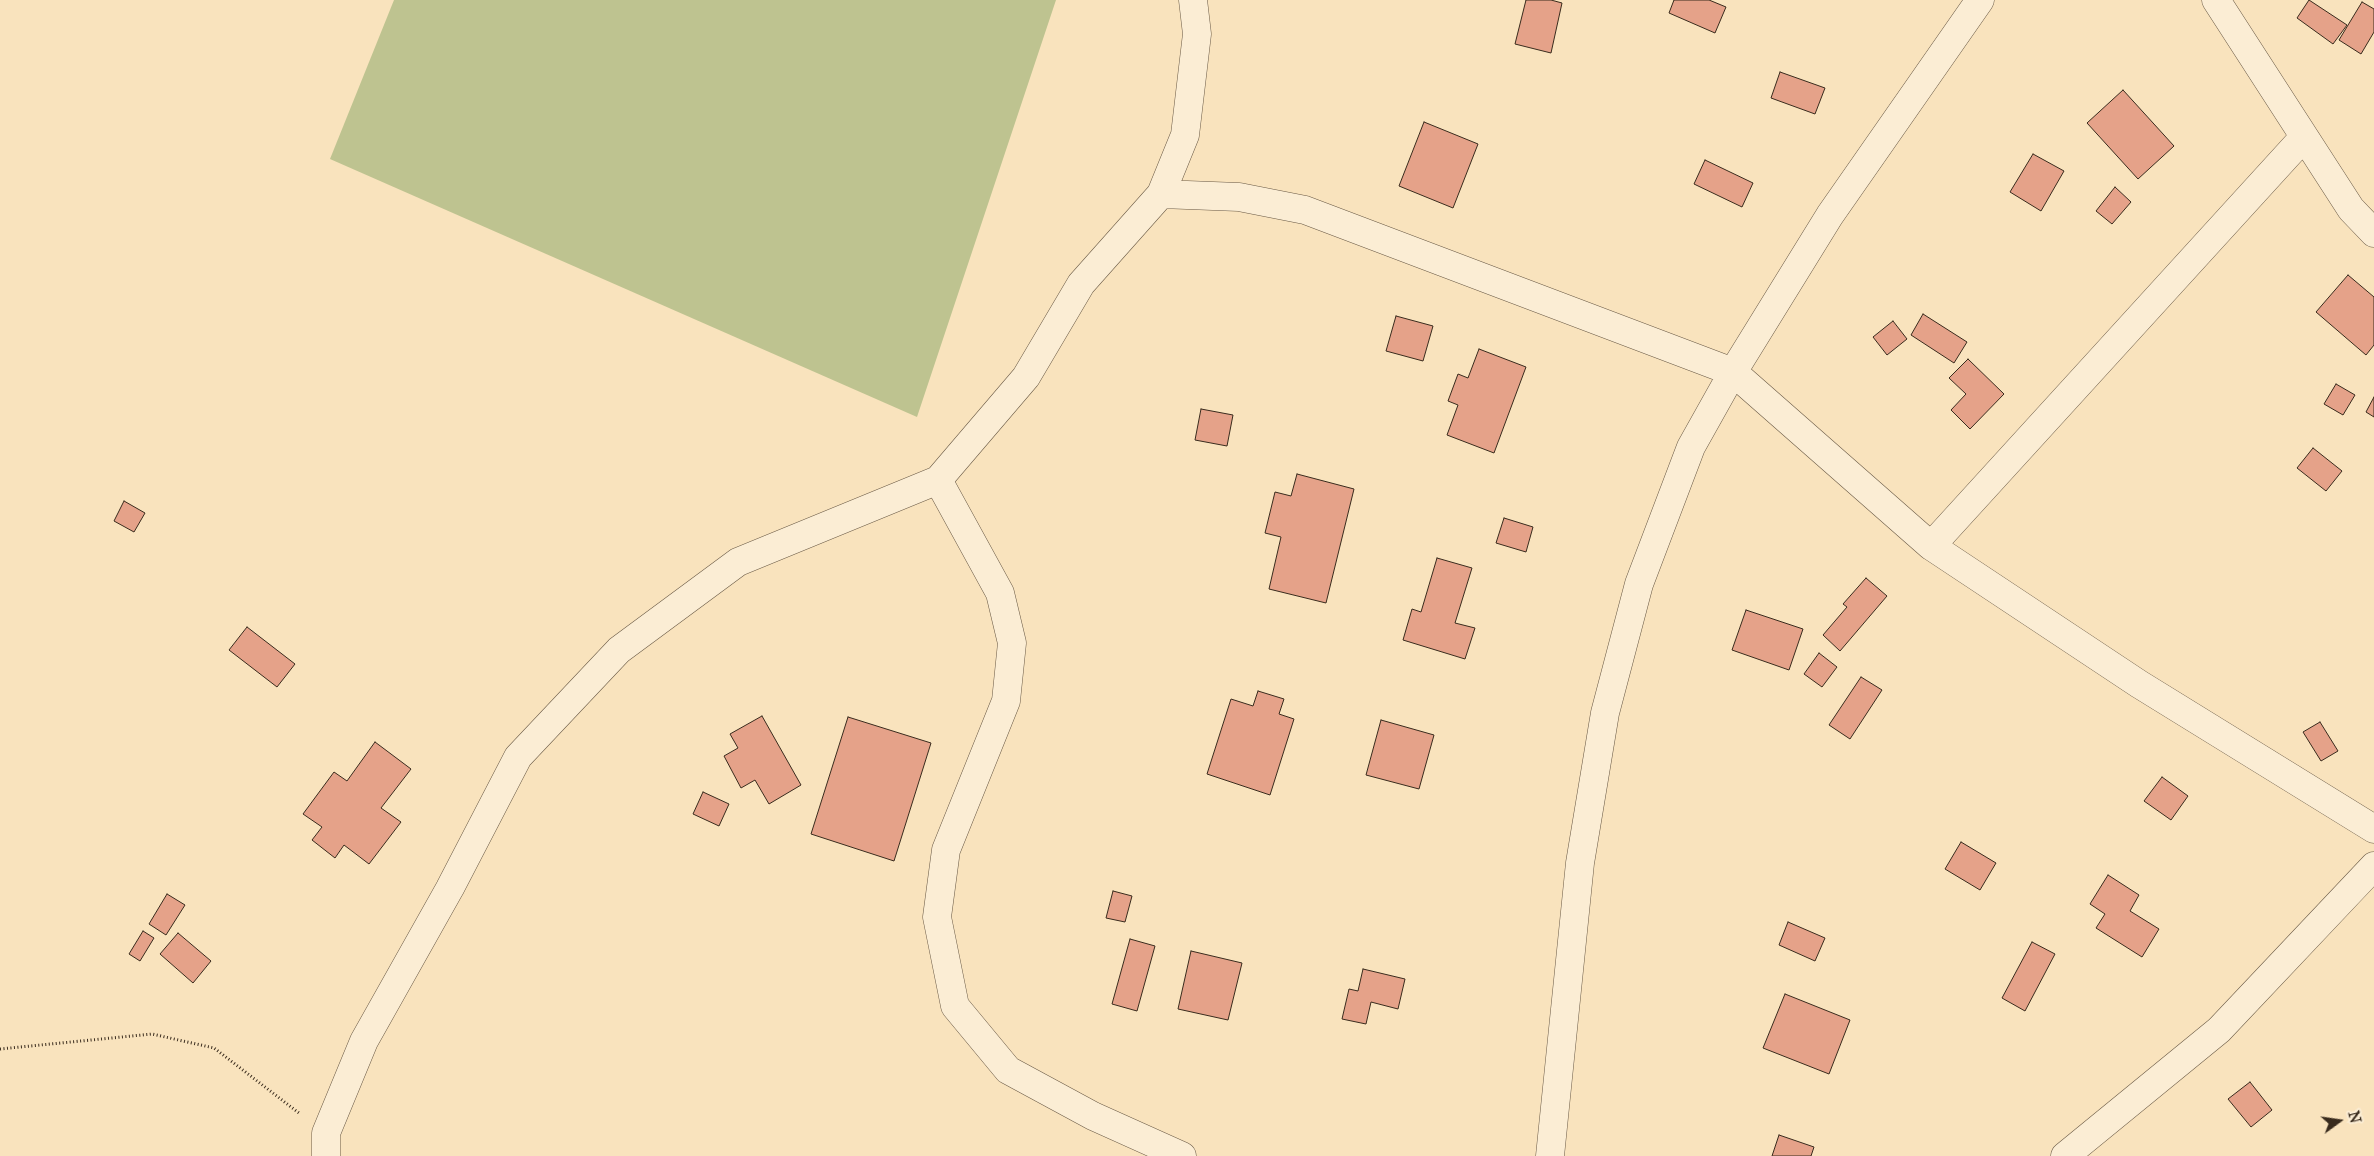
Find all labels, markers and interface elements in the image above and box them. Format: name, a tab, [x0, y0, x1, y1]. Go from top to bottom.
north arrow	[2314, 1096, 2364, 1146]
text: N	[2344, 1109, 2364, 1125]

